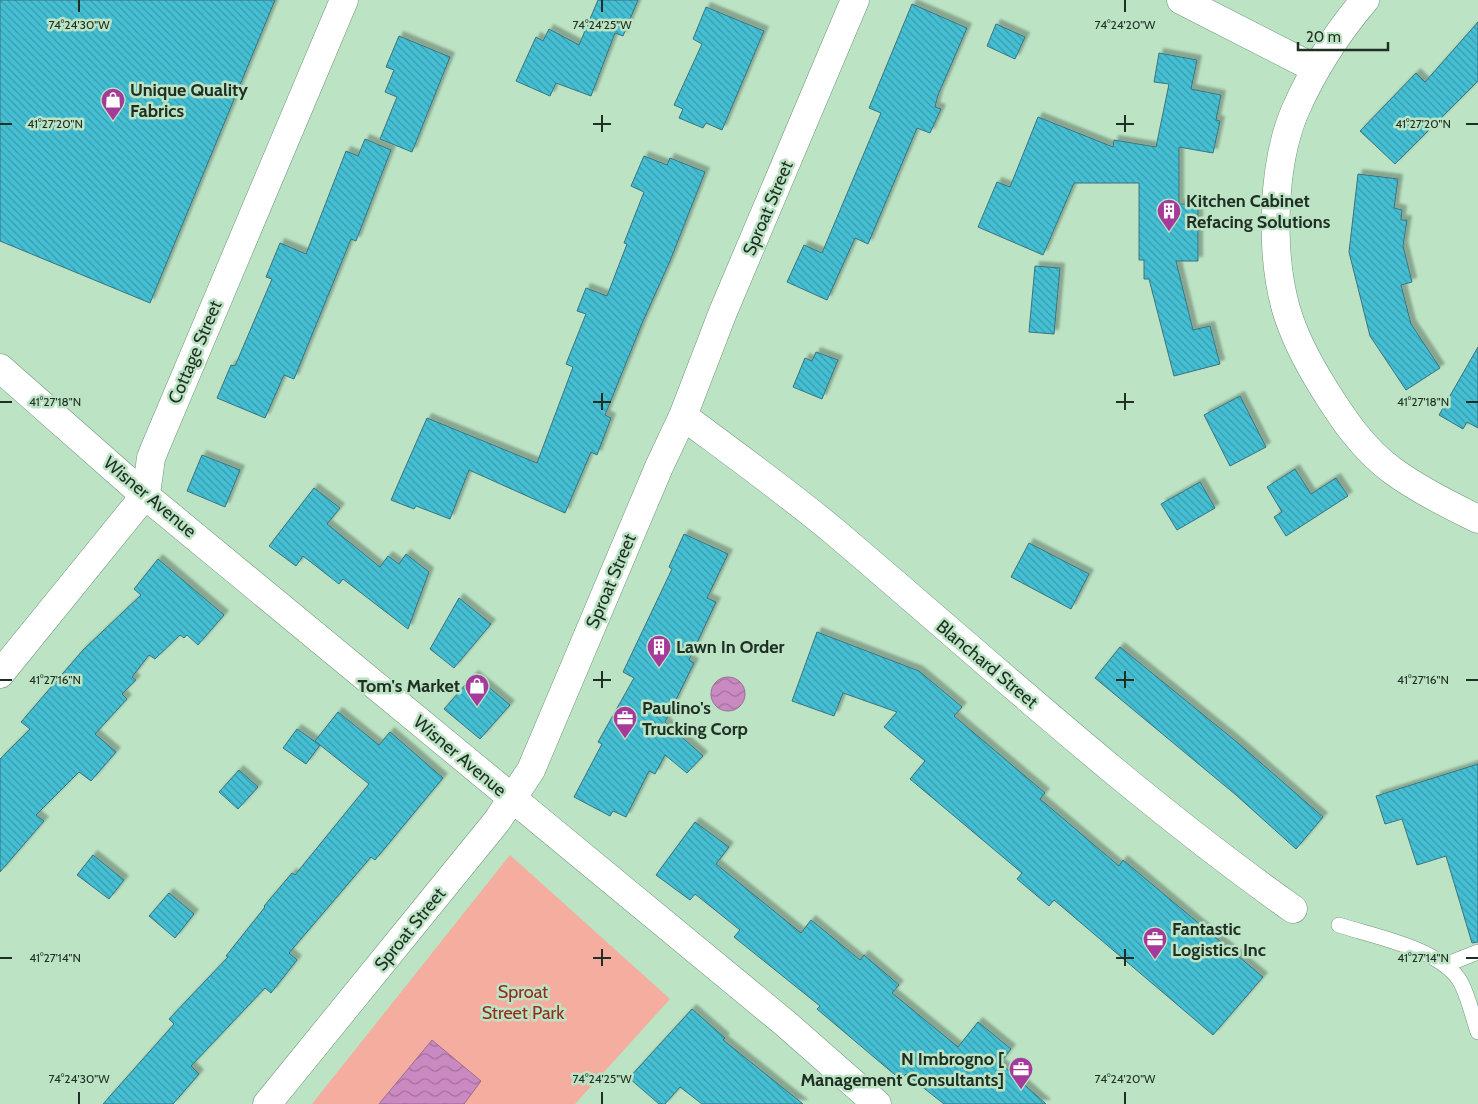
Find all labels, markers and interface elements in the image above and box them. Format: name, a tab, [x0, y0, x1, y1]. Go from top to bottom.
text: 74°24'30"W	[48, 17, 110, 32]
text: 74°24'25"W	[572, 17, 632, 32]
text: 74°24'20"W	[1095, 17, 1156, 32]
scale bar	[1298, 20, 1388, 52]
text: 20 m	[1306, 28, 1341, 46]
place label: Unique Quality Fabrics	[130, 79, 248, 122]
shop icon: Unique Quality Fabrics	[100, 87, 126, 121]
text: 41°27'20"N	[27, 116, 83, 131]
text: 41°27'20"N	[1395, 116, 1451, 131]
street label: Sproat Street	[738, 157, 798, 259]
place label: Kitchen Cabinet Refacing Solutions	[1186, 190, 1331, 233]
building icon: Kitchen Cabinet Refacing Solutions	[1156, 198, 1182, 232]
street label: Cottage Street	[163, 297, 227, 407]
text: 41°27'18"N	[29, 394, 81, 409]
text: 41°27'18"N	[1397, 394, 1449, 409]
street label: Wisner Avenue	[99, 452, 201, 542]
street label: Sproat Street	[581, 530, 641, 632]
street label: Blanchard Street	[932, 615, 1042, 713]
building icon: Lawn In Order	[646, 634, 672, 668]
place label: Lawn In Order	[676, 636, 785, 658]
text: 41°27'16"N	[29, 672, 81, 687]
text: 41°27'16"N	[1397, 672, 1449, 687]
shop icon: Tom's Market	[464, 673, 490, 707]
place label: Tom's Market	[357, 675, 460, 697]
place label: Paulino's Trucking Corp	[642, 697, 748, 740]
office icon: Paulino's Trucking Corp	[612, 705, 638, 739]
street label: Wisner Avenue	[409, 711, 511, 801]
street label: Sproat Street	[370, 883, 450, 975]
place label: Fantastic Logistics Inc	[1172, 918, 1266, 961]
office icon: Fantastic Logistics Inc	[1142, 926, 1168, 960]
text: 41°27'14"N	[29, 950, 81, 965]
text: 41°27'14"N	[1397, 950, 1449, 965]
park label: Sproat Street Park	[482, 981, 565, 1024]
place label: N Imbrogno [ Management Consultants]	[800, 1048, 1004, 1091]
office icon: N Imbrogno [ Management Consultants]	[1008, 1056, 1034, 1090]
text: 74°24'30"W	[48, 1071, 110, 1086]
text: 74°24'25"W	[572, 1071, 632, 1086]
text: 74°24'20"W	[1095, 1071, 1156, 1086]

